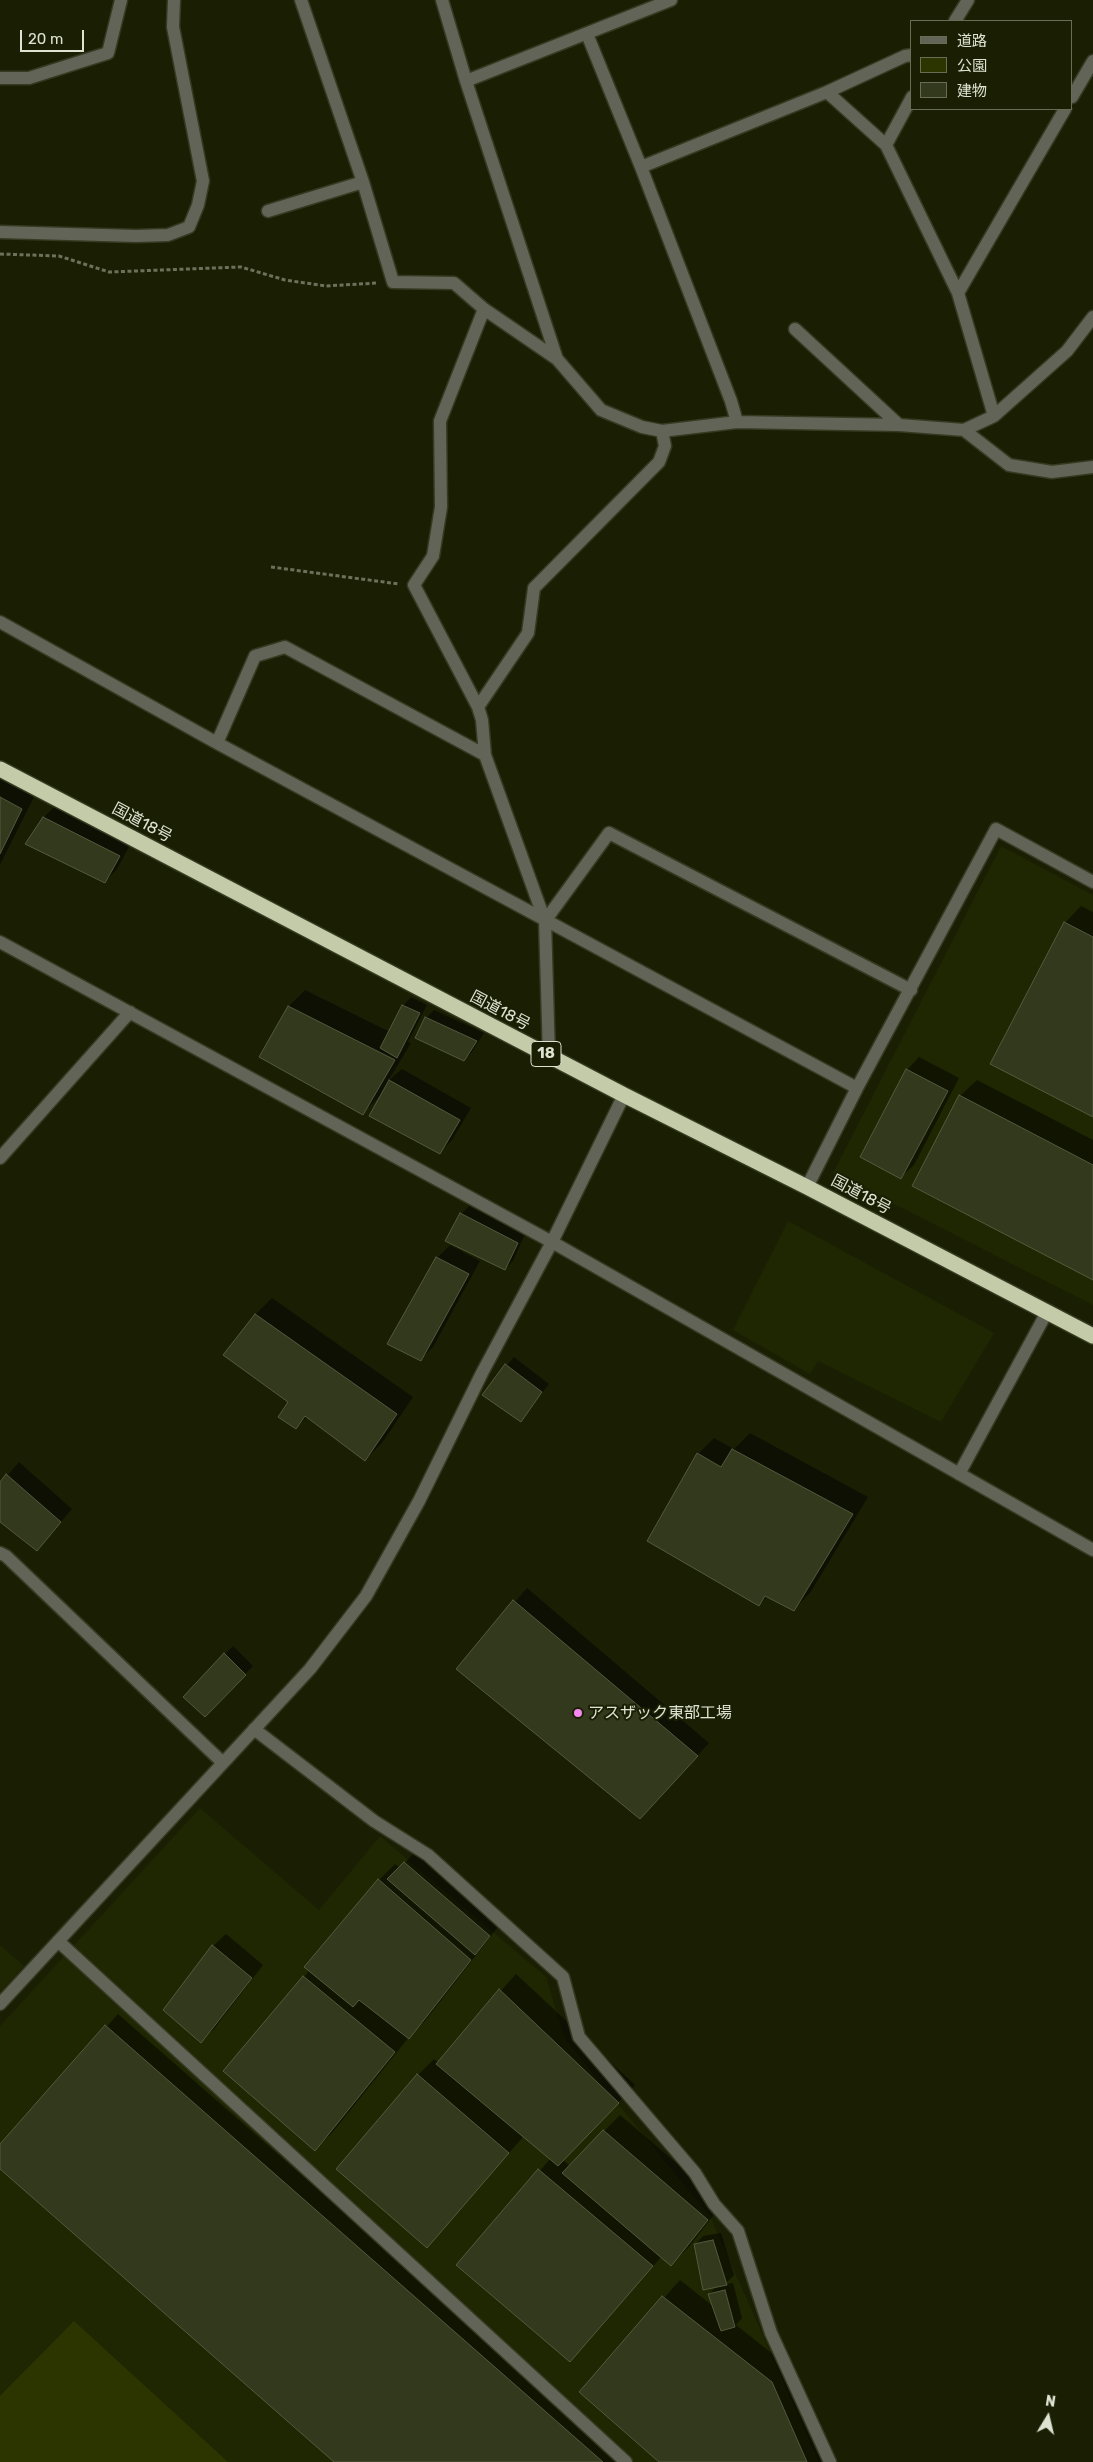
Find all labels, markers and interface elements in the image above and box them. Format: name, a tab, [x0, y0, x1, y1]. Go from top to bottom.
scale bar	[22, 20, 86, 52]
legend	[910, 20, 1073, 110]
text: 20 m	[28, 30, 63, 48]
text: 道路	[957, 32, 987, 50]
text: 公園	[957, 57, 987, 75]
text: 建物	[957, 82, 987, 100]
street label: 国道18号	[109, 799, 175, 847]
street label: 国道18号	[467, 987, 533, 1035]
road number: 18	[531, 1042, 561, 1066]
street label: 国道18号	[828, 1171, 894, 1219]
place label: アスザック東部工場	[588, 1703, 732, 1723]
marker: アスザック東部工場	[572, 1707, 584, 1719]
north arrow	[1023, 2392, 1073, 2442]
text: N	[1044, 2393, 1057, 2411]

